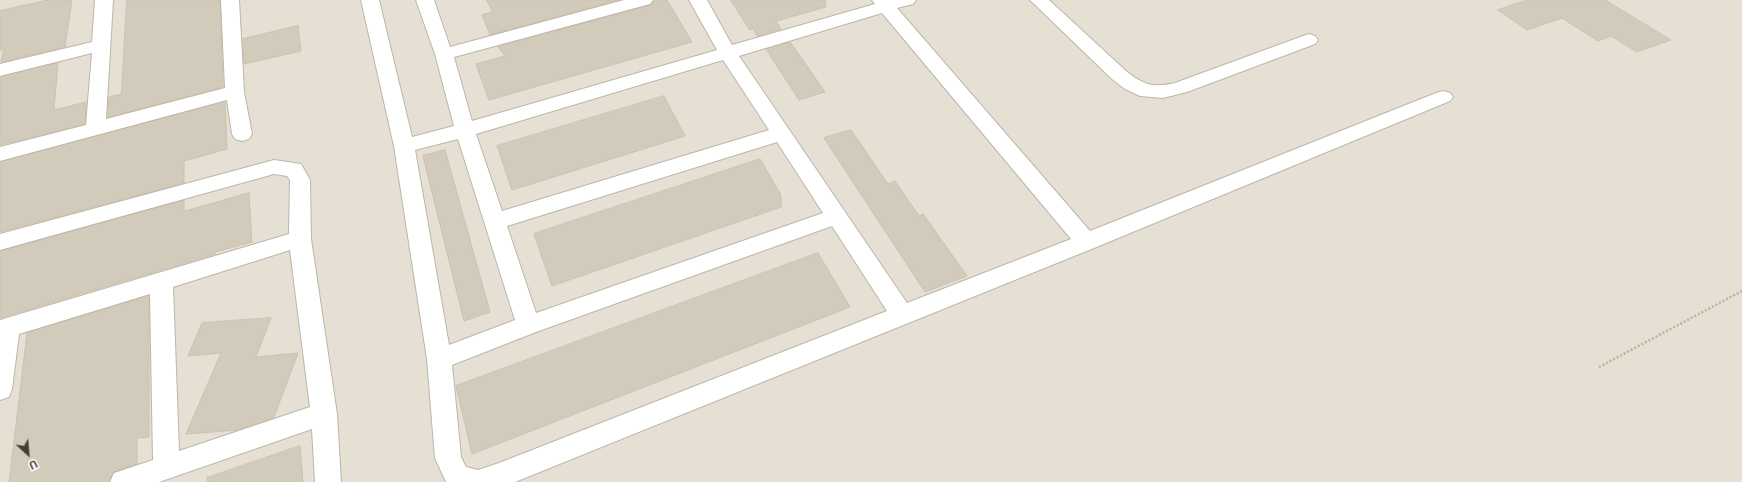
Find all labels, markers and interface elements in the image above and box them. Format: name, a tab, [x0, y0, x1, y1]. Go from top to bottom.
north arrow	[8, 434, 48, 474]
text: U	[26, 457, 41, 474]

